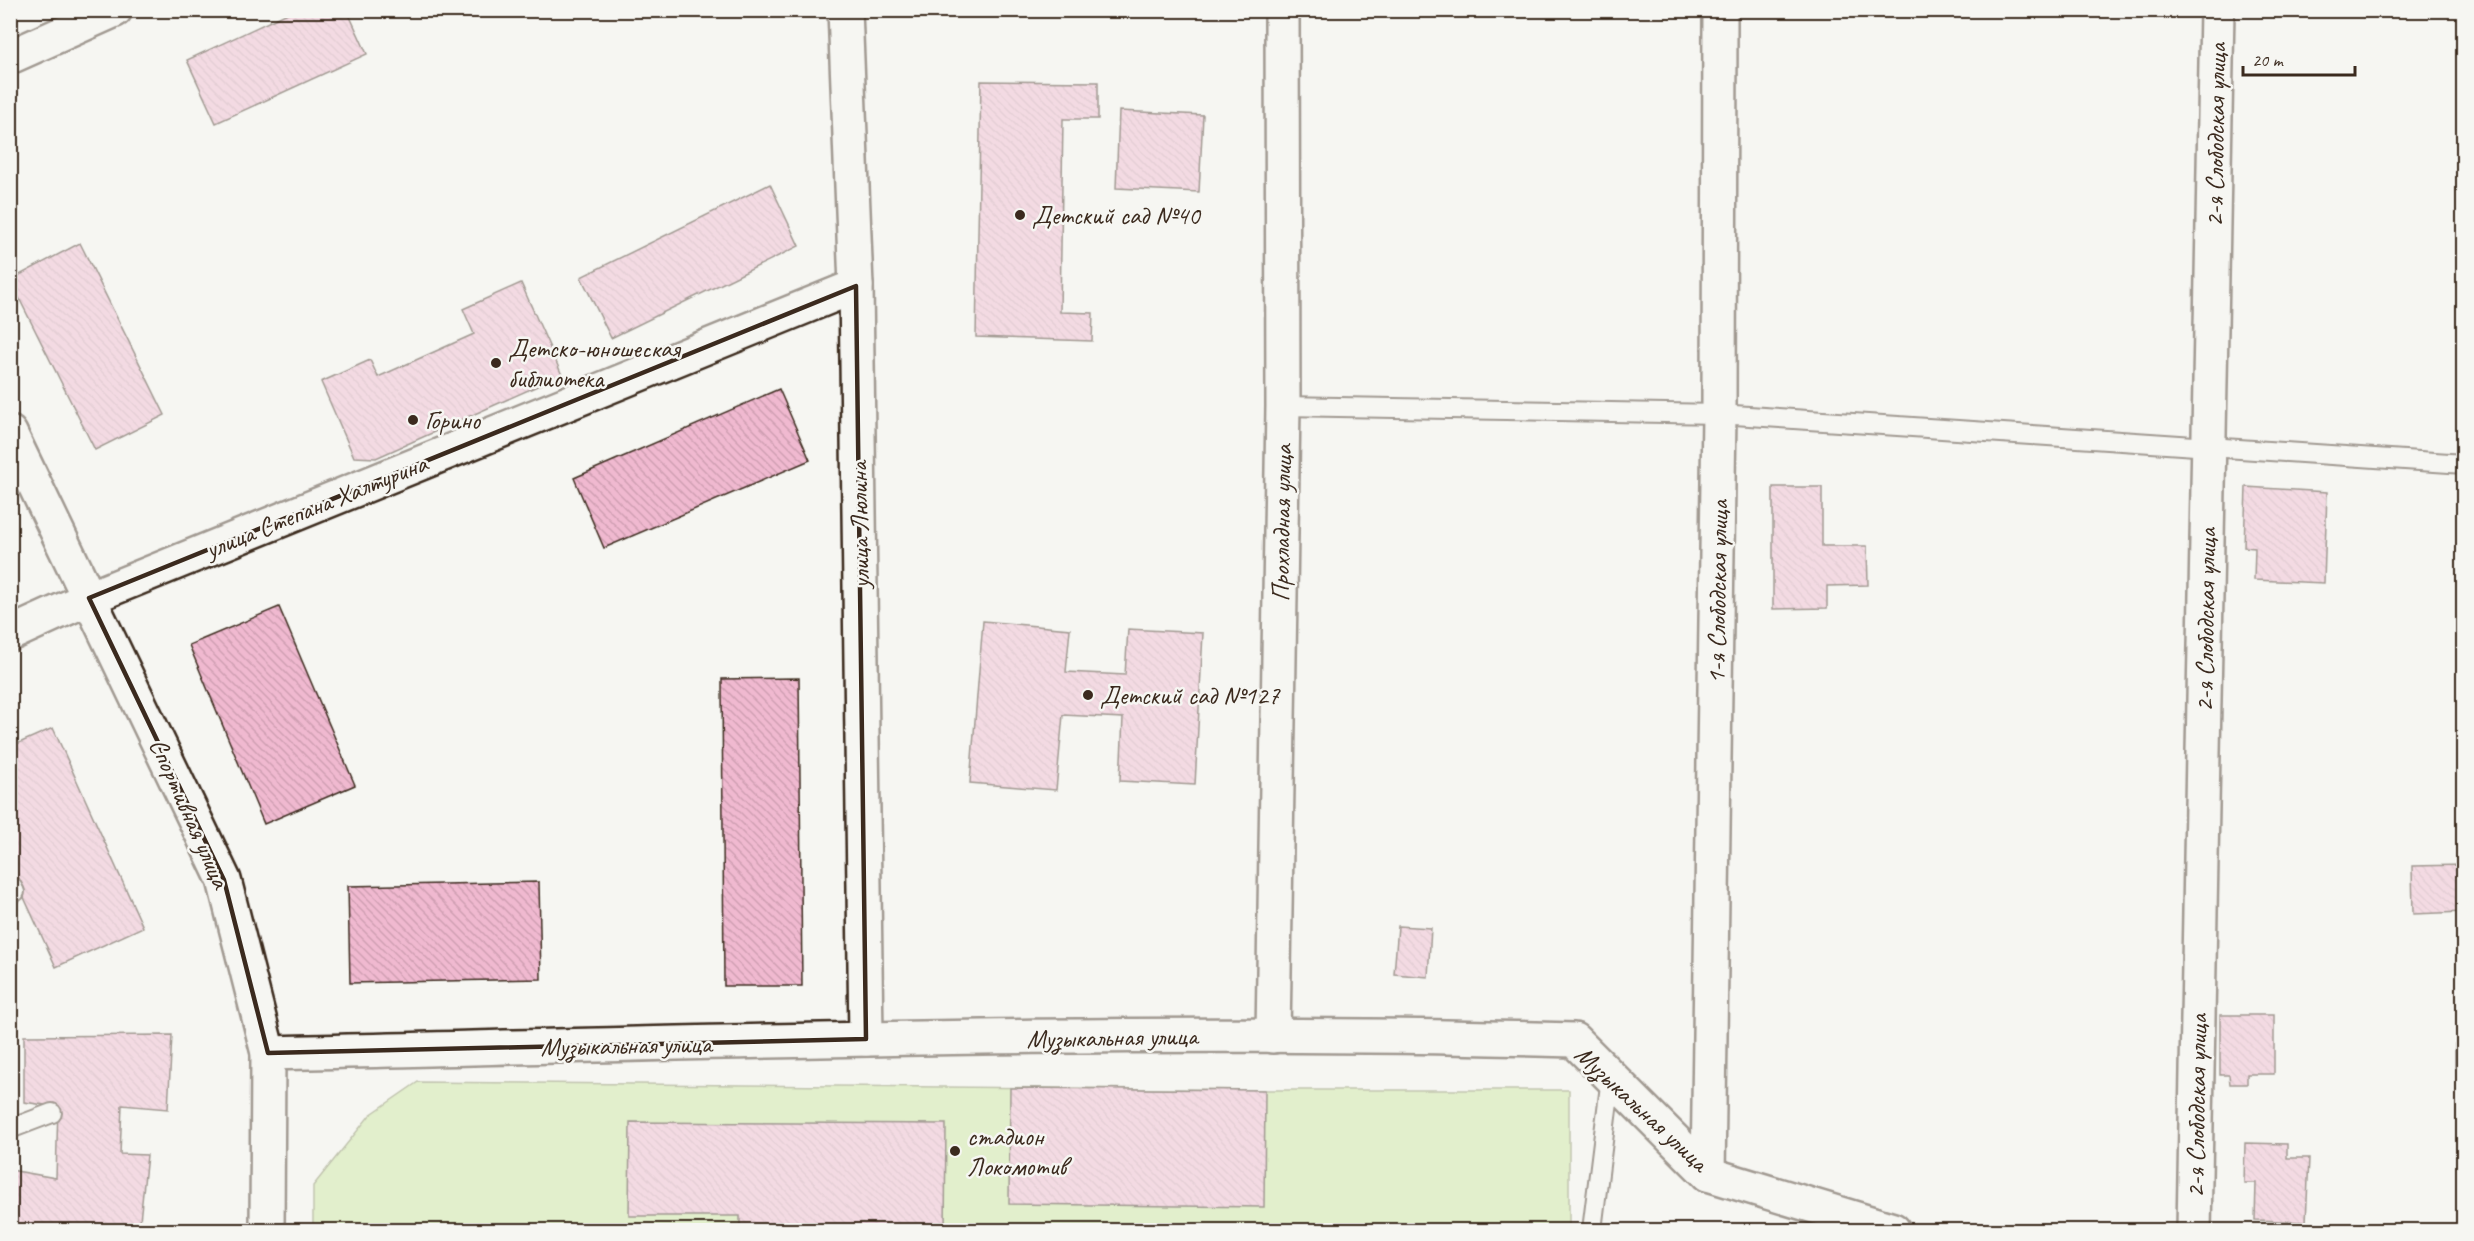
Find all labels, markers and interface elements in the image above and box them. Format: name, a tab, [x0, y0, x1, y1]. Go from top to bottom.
scale bar	[2243, 39, 2356, 77]
street label: 2-я Слободская улица	[2197, 41, 2234, 227]
text: 20 m	[2252, 49, 2285, 71]
place label: Детский сад №40	[1032, 199, 1202, 232]
marker: Детский сад №40	[1013, 208, 1027, 222]
place label: Детско-юношеская библиотека	[508, 332, 681, 395]
marker: Детско-юношеская библиотека	[489, 356, 503, 370]
place label: Горино	[425, 404, 482, 437]
marker: Горино	[406, 413, 420, 427]
street label: Прохладная улица	[1264, 443, 1299, 602]
street label: улица Степана Халтурина	[199, 446, 433, 567]
street label: улица Люлина	[842, 459, 877, 591]
street label: 1-я Слободская улица	[1699, 498, 1736, 684]
street label: 2-я Слободская улица	[2187, 526, 2224, 712]
place label: Детский сад №127	[1100, 679, 1281, 712]
marker: Детский сад №127	[1081, 688, 1095, 702]
street label: Спортивная улица	[142, 733, 238, 895]
street label: 2-я Слободская улица	[2178, 1012, 2215, 1198]
street label: Музыкальная улица	[1026, 1019, 1200, 1056]
street label: Музыкальная улица	[540, 1027, 714, 1064]
street label: Музыкальная улица	[1567, 1038, 1717, 1181]
place label: стадион Локомотив	[967, 1120, 1072, 1183]
marker: стадион Локомотив	[948, 1144, 962, 1158]

